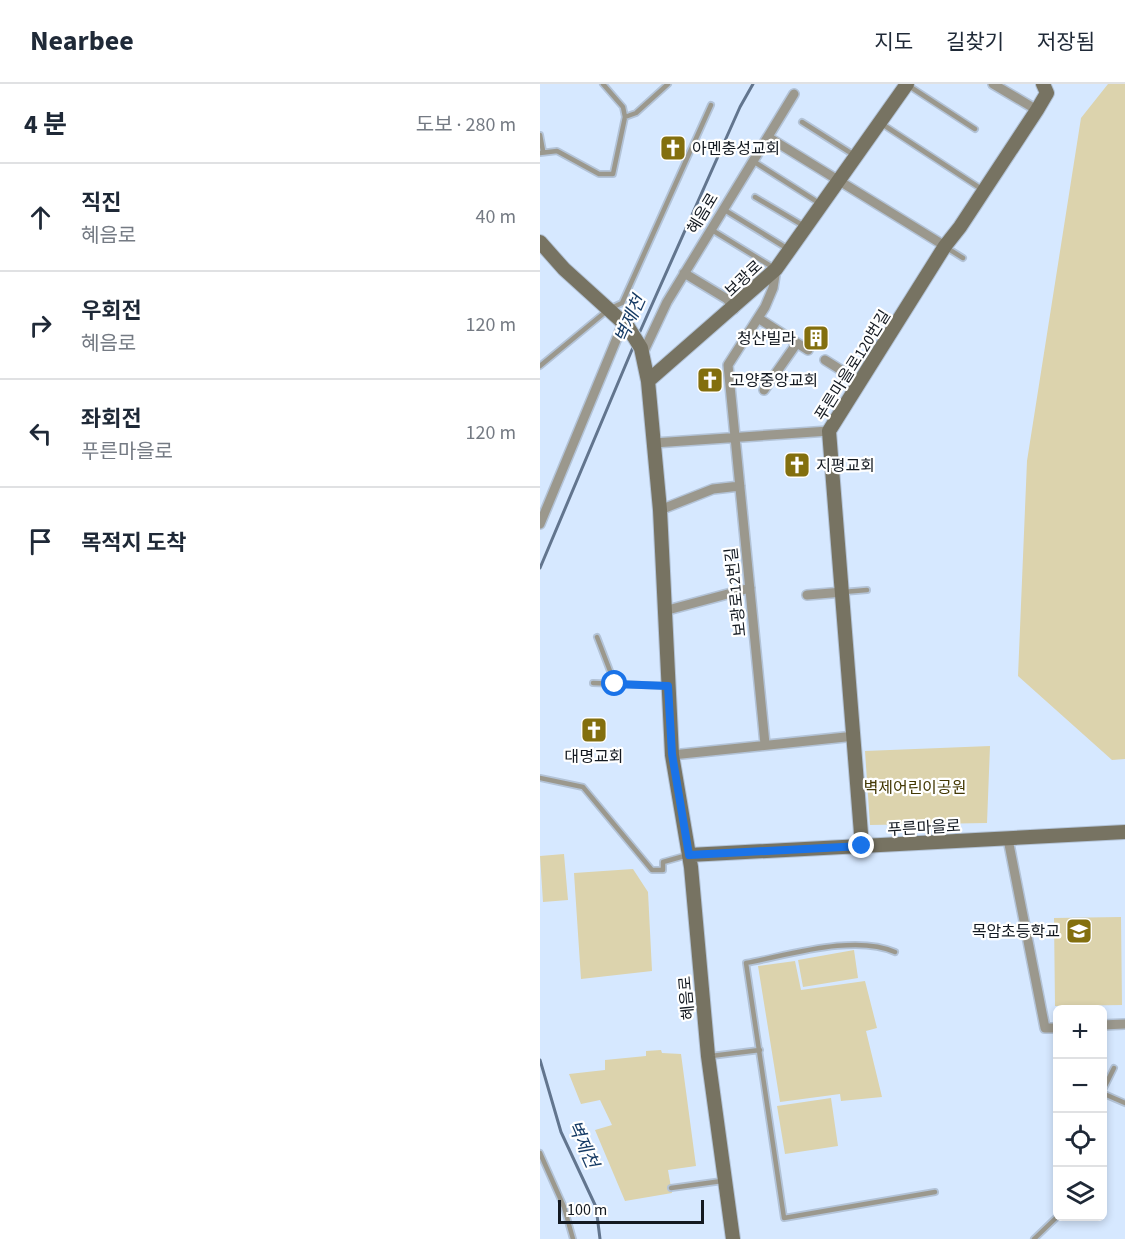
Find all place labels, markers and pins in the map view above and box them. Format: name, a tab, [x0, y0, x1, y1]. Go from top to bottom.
church icon: 아멘충성교회	[658, 133, 688, 163]
place label: 아멘충성교회	[692, 138, 780, 160]
building icon: 청산빌라	[801, 323, 831, 353]
place label: 청산빌라	[737, 328, 796, 350]
church icon: 고양중앙교회	[695, 365, 725, 395]
place label: 고양중앙교회	[730, 370, 818, 392]
church icon: 지평교회	[782, 450, 812, 480]
place label: 지평교회	[816, 455, 875, 477]
church icon: 대명교회	[579, 715, 609, 745]
place label: 대명교회	[565, 746, 623, 768]
school or university icon: 목암초등학교	[1064, 916, 1094, 946]
place label: 목암초등학교	[972, 921, 1060, 943]

